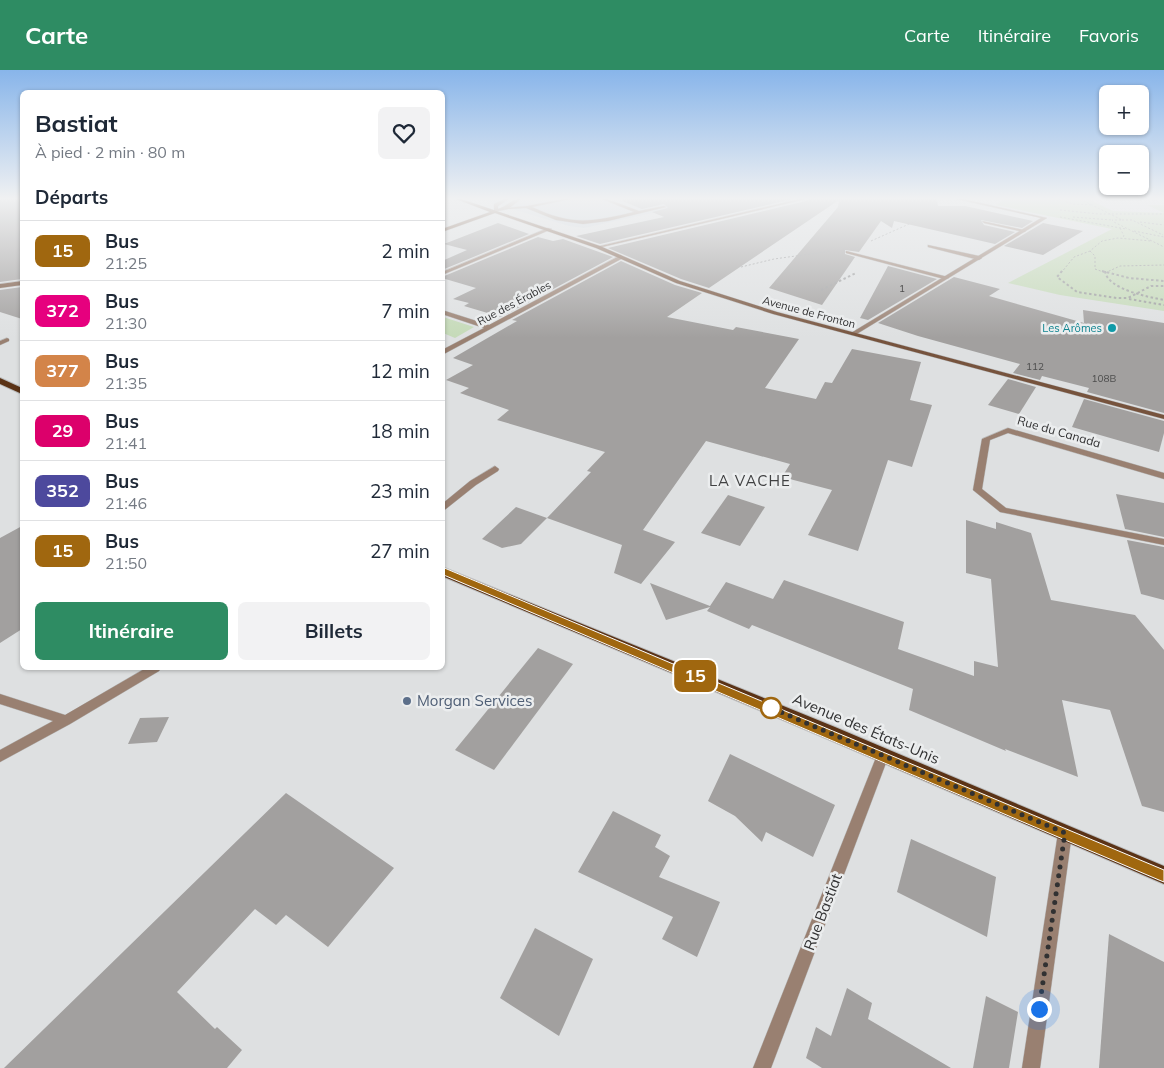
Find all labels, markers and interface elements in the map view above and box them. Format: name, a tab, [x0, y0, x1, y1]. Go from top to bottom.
text: Carte	[25, 20, 88, 50]
text: Carte	[904, 24, 950, 47]
text: Itinéraire	[978, 24, 1051, 47]
text: Favoris	[1079, 24, 1139, 47]
map controls	[1099, 85, 1149, 195]
button: +	[1099, 85, 1149, 135]
button: heart	[378, 107, 430, 159]
text: Bastiat	[35, 108, 118, 138]
text: À pied · 2 min · 80 m	[35, 142, 185, 162]
button: −	[1099, 145, 1149, 195]
text: Départs	[35, 185, 108, 209]
text: Bus	[105, 229, 139, 253]
text: 15	[52, 239, 73, 262]
text: 2 min	[381, 239, 430, 263]
text: 21:25	[105, 253, 147, 273]
street label: Rue des Érables	[475, 278, 553, 328]
house number: 1	[899, 282, 905, 295]
text: Bus	[105, 289, 139, 313]
street label: Avenue de Fronton	[761, 293, 857, 331]
text: 372	[46, 299, 79, 322]
text: 7 min	[381, 299, 430, 323]
text: 21:30	[105, 313, 147, 333]
place label: Les Arômes	[1042, 321, 1102, 335]
marker: Les Arômes	[1106, 322, 1118, 334]
text: Bus	[105, 349, 139, 373]
text: 377	[46, 359, 79, 382]
text: 12 min	[370, 359, 430, 383]
house number: 112	[1026, 360, 1044, 373]
house number: 108B	[1092, 372, 1117, 385]
text: 21:35	[105, 373, 147, 393]
text: Bus	[105, 409, 139, 433]
street label: Rue du Canada	[1016, 412, 1103, 451]
text: 29	[52, 419, 73, 442]
text: 18 min	[370, 419, 430, 443]
text: 21:41	[105, 433, 147, 453]
text: Bus	[105, 469, 139, 493]
district label: LA VACHE	[709, 471, 791, 490]
text: 352	[46, 479, 79, 502]
text: 23 min	[370, 479, 430, 503]
text: 21:46	[105, 493, 147, 513]
text: Bus	[105, 529, 139, 553]
text: 15	[52, 539, 73, 562]
text: 27 min	[370, 539, 430, 563]
text: 21:50	[105, 553, 147, 573]
button: Itinéraire	[35, 602, 228, 660]
button: Billets	[238, 602, 430, 660]
line badge: 15	[672, 660, 718, 692]
text: 15	[684, 664, 706, 687]
street label: Avenue des États-Unis	[790, 689, 942, 768]
place label: Morgan Services	[417, 691, 532, 710]
marker: Morgan Services	[401, 695, 413, 707]
unlabelled marker	[760, 697, 782, 719]
street label: Rue Bastiat	[799, 871, 846, 953]
your location	[1027, 997, 1052, 1022]

